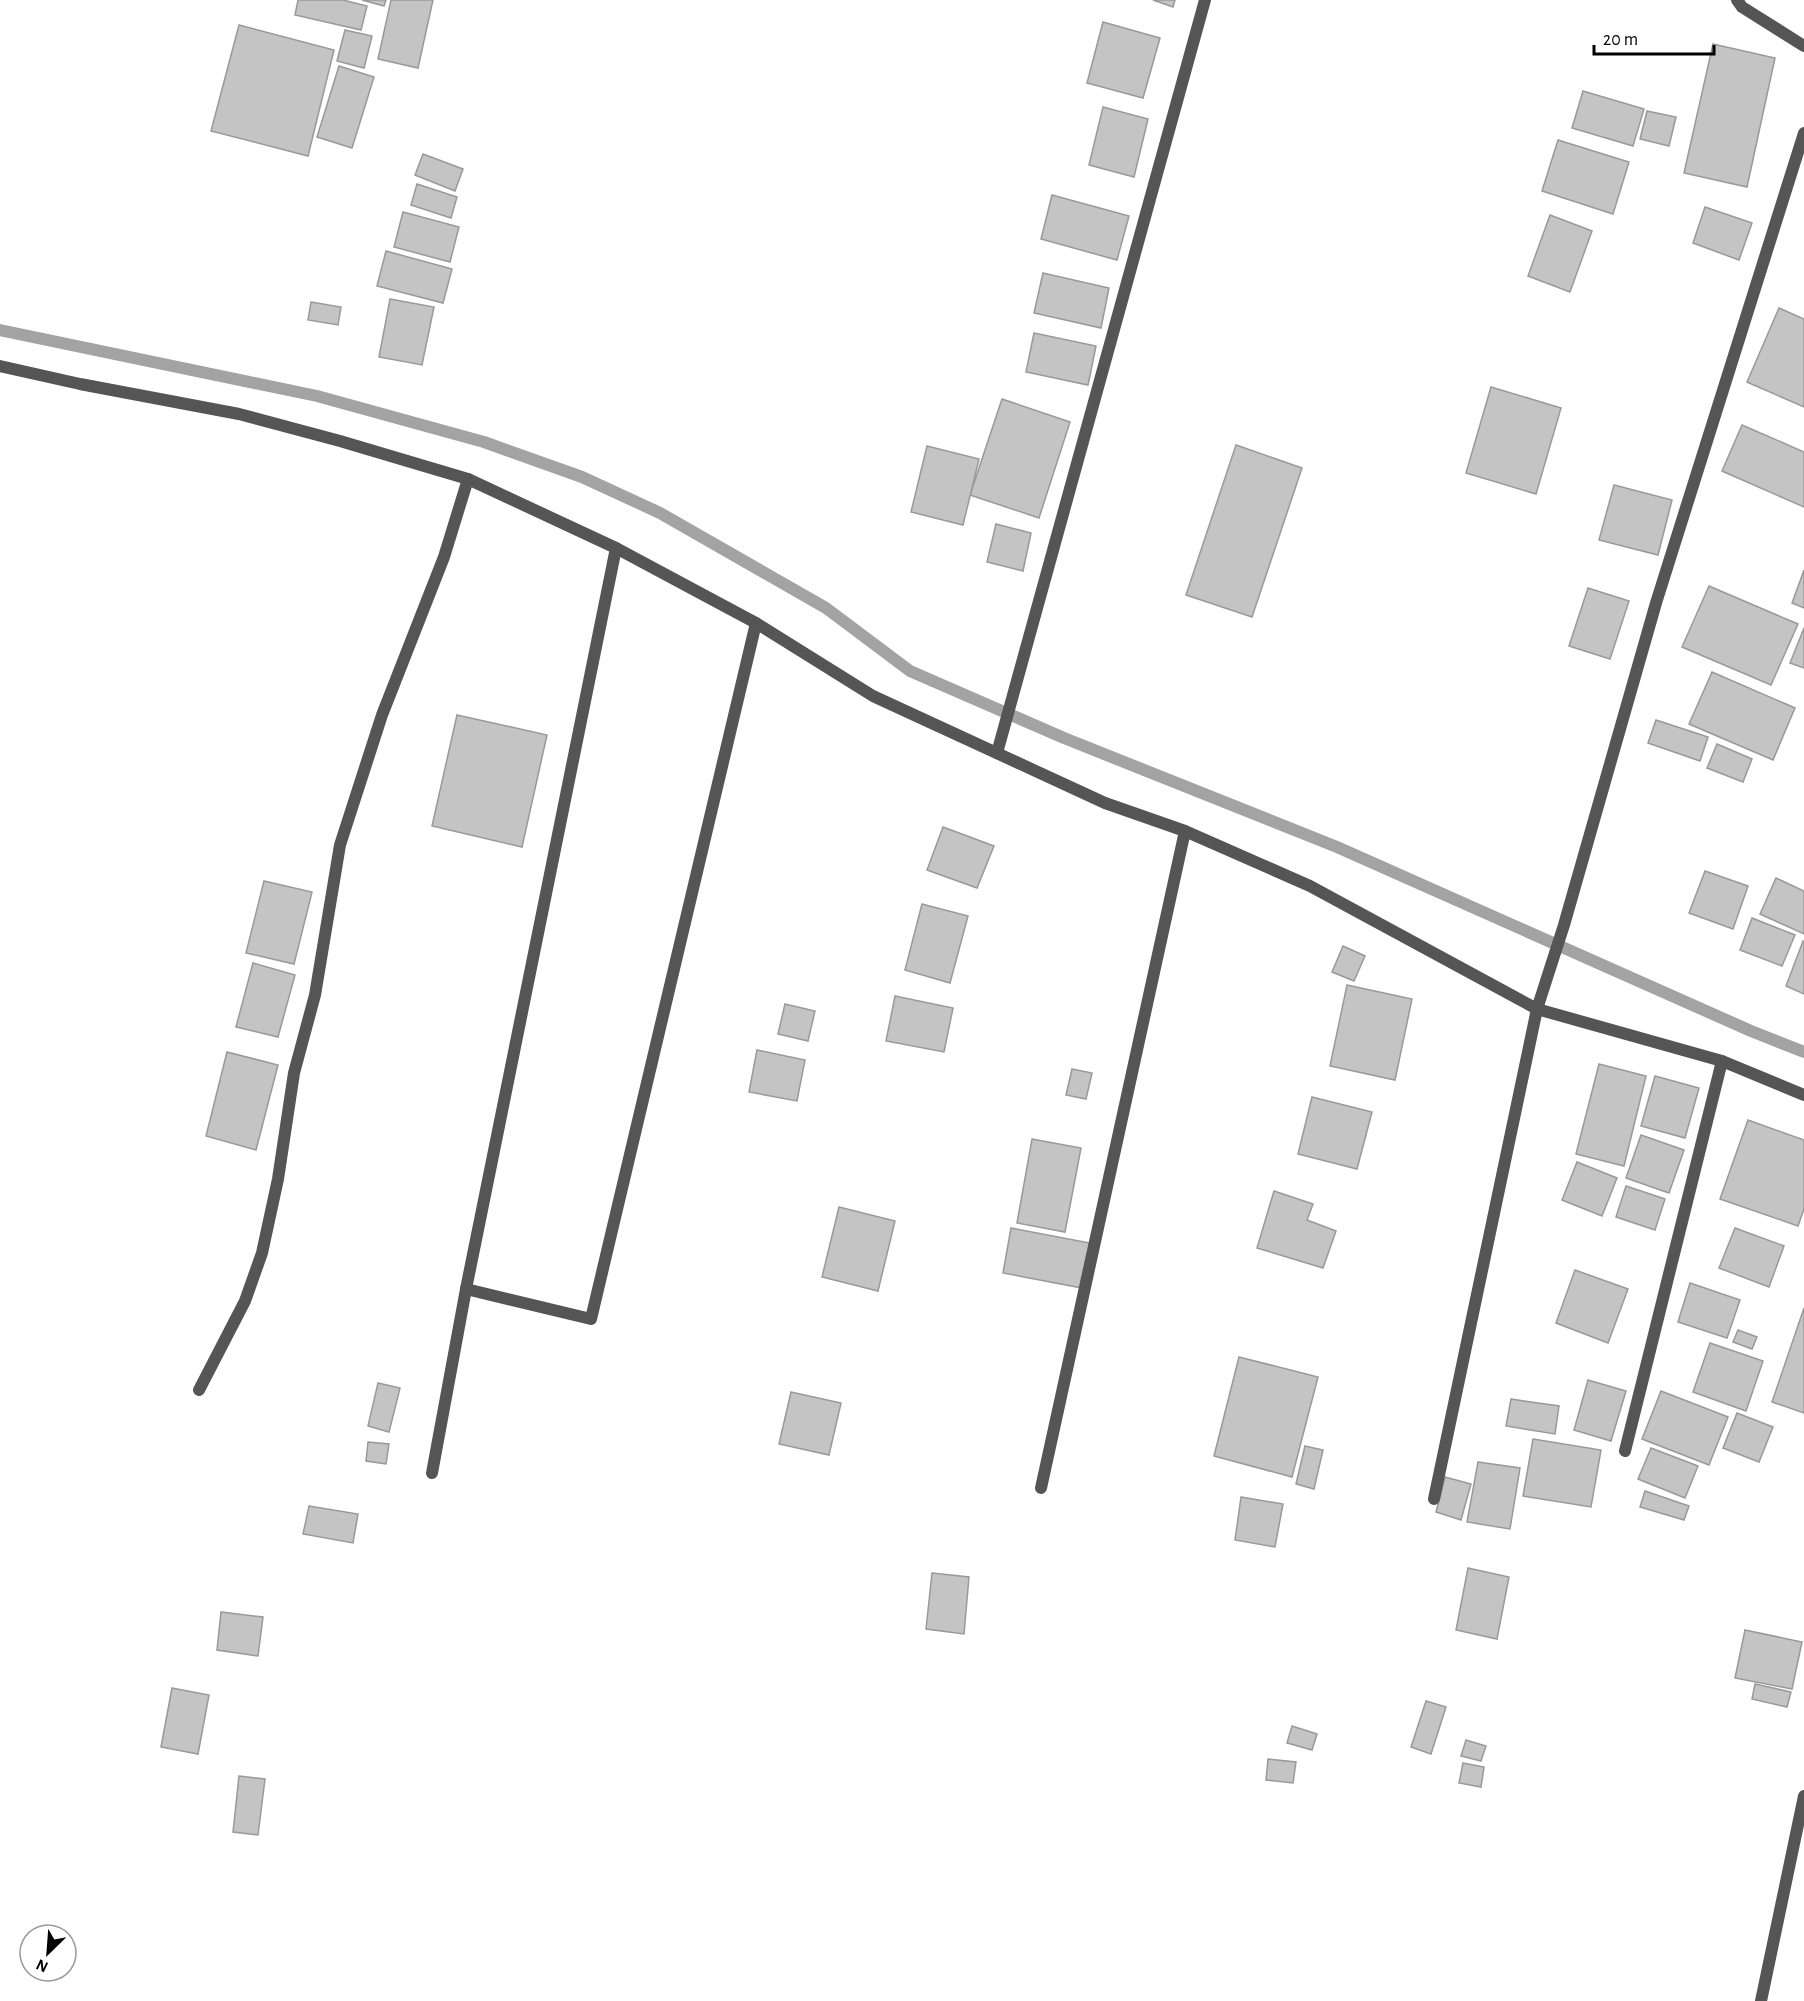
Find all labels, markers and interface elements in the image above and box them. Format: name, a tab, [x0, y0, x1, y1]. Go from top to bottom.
scale bar	[1594, 18, 1714, 56]
text: 20 m	[1603, 31, 1638, 49]
north arrow	[18, 1923, 78, 1983]
text: N	[34, 1956, 51, 1975]

